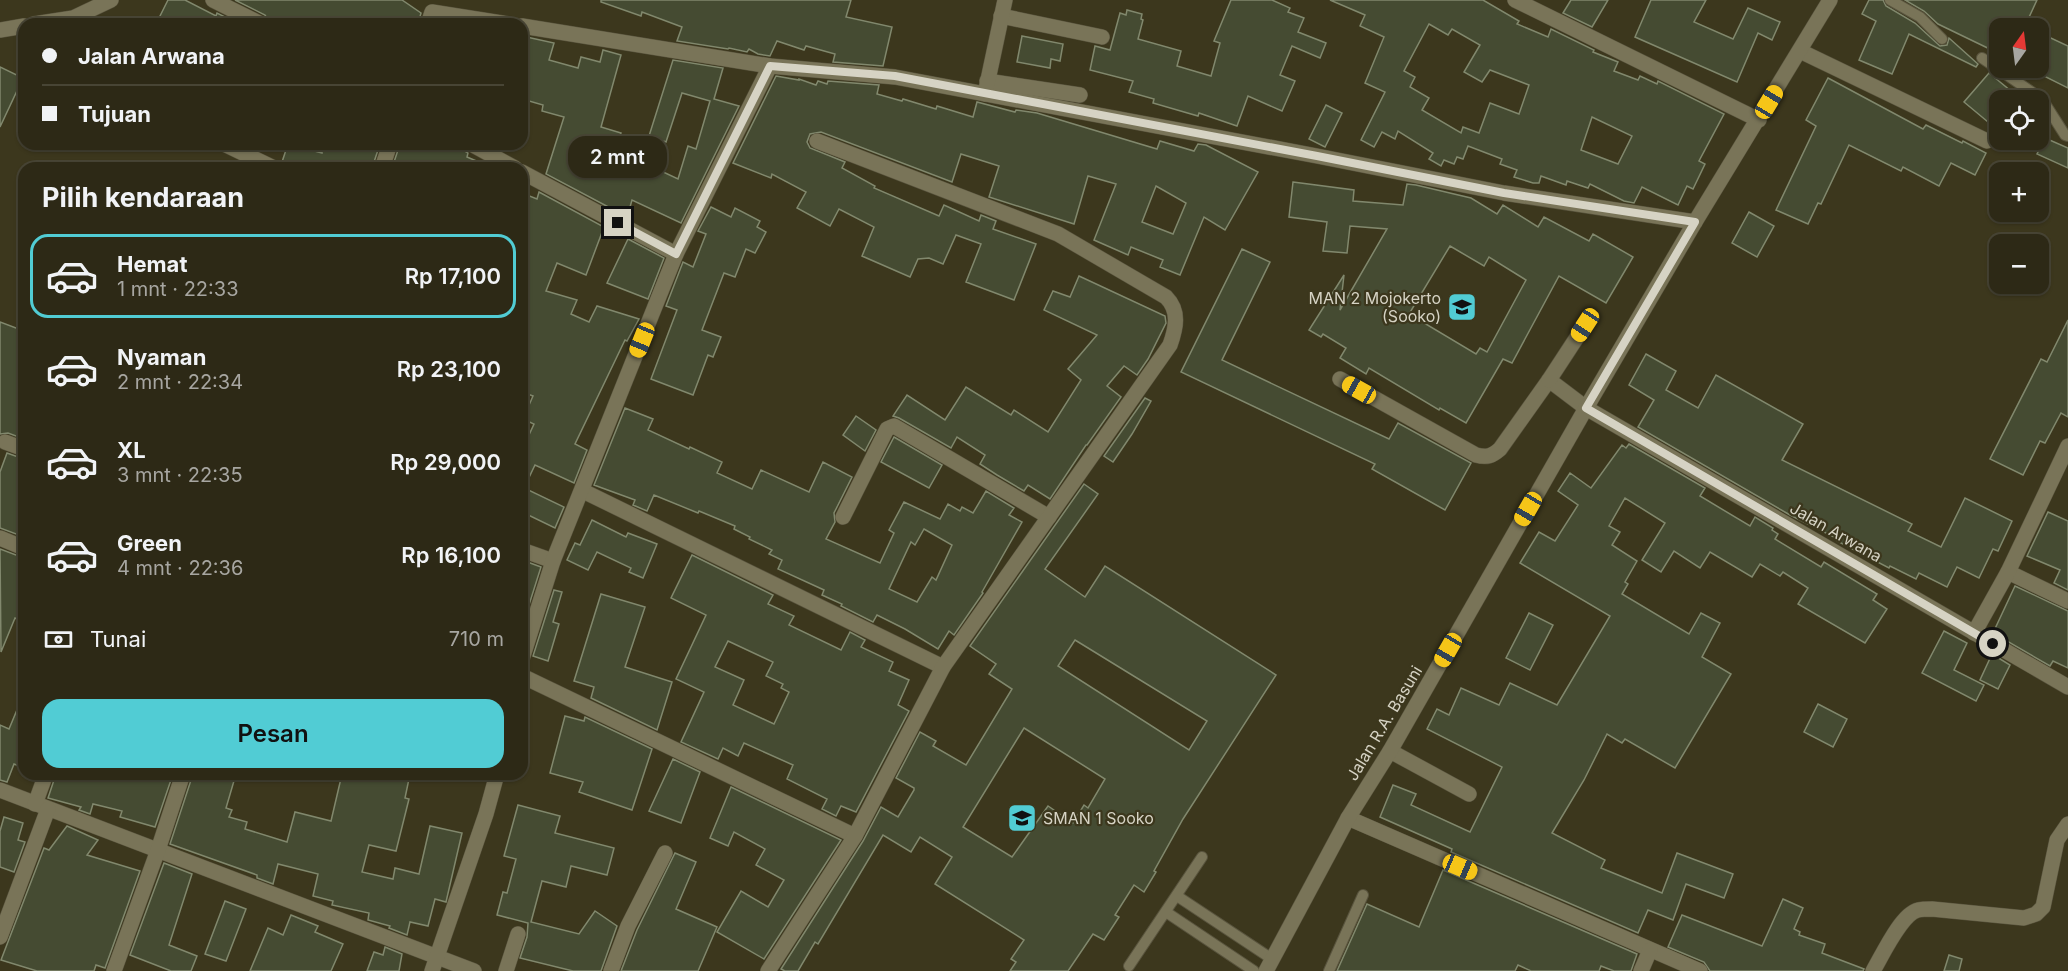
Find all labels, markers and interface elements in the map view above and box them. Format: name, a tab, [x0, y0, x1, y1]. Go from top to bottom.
north arrow	[1989, 18, 2049, 78]
map controls	[1989, 18, 2049, 294]
text: Jalan Arwana	[78, 43, 225, 69]
car	[1752, 82, 1786, 122]
button: locate	[1989, 90, 2049, 150]
text: Tujuan	[78, 101, 151, 127]
callout: 2 mnt	[568, 136, 668, 178]
text: 2 mnt	[590, 145, 645, 169]
button: +	[1989, 162, 2049, 222]
text: Pilih kendaraan	[42, 181, 244, 214]
route end	[604, 209, 631, 236]
button: −	[1989, 234, 2049, 294]
icon: car	[45, 249, 99, 303]
text: Hemat	[117, 251, 187, 277]
text: Rp 17,100	[405, 263, 501, 289]
text: 1 mnt · 22:33	[117, 277, 239, 301]
place label: MAN 2 Mojokerto (Sooko)	[1308, 288, 1441, 326]
school or university icon: MAN 2 Mojokerto (Sooko)	[1446, 291, 1478, 323]
car	[1568, 305, 1602, 345]
car	[627, 320, 657, 360]
icon: car	[45, 342, 99, 396]
text: Nyaman	[117, 344, 206, 370]
text: Rp 23,100	[397, 356, 501, 382]
text: 2 mnt · 22:34	[117, 370, 243, 394]
car	[1339, 373, 1379, 407]
icon: car	[45, 435, 99, 489]
text: XL	[117, 437, 146, 463]
text: Rp 29,000	[390, 449, 501, 475]
text: 3 mnt · 22:35	[117, 463, 243, 487]
car	[1511, 489, 1545, 529]
street label: Jalan Arwana	[1787, 498, 1885, 566]
icon: car	[45, 528, 99, 582]
text: Green	[117, 530, 182, 556]
text: Rp 16,100	[401, 542, 501, 568]
text: 4 mnt · 22:36	[117, 556, 243, 580]
icon: cash	[42, 623, 75, 656]
text: Tunai	[90, 626, 146, 652]
text: 710 m	[449, 627, 504, 651]
car	[1431, 630, 1465, 670]
route start	[1979, 630, 2006, 657]
street label: Jalan R.A. Basuni	[1342, 662, 1426, 784]
button: Pesan	[42, 699, 504, 768]
school or university icon: SMAN 1 Sooko	[1006, 802, 1038, 834]
place label: SMAN 1 Sooko	[1043, 808, 1154, 828]
car	[1440, 852, 1480, 882]

